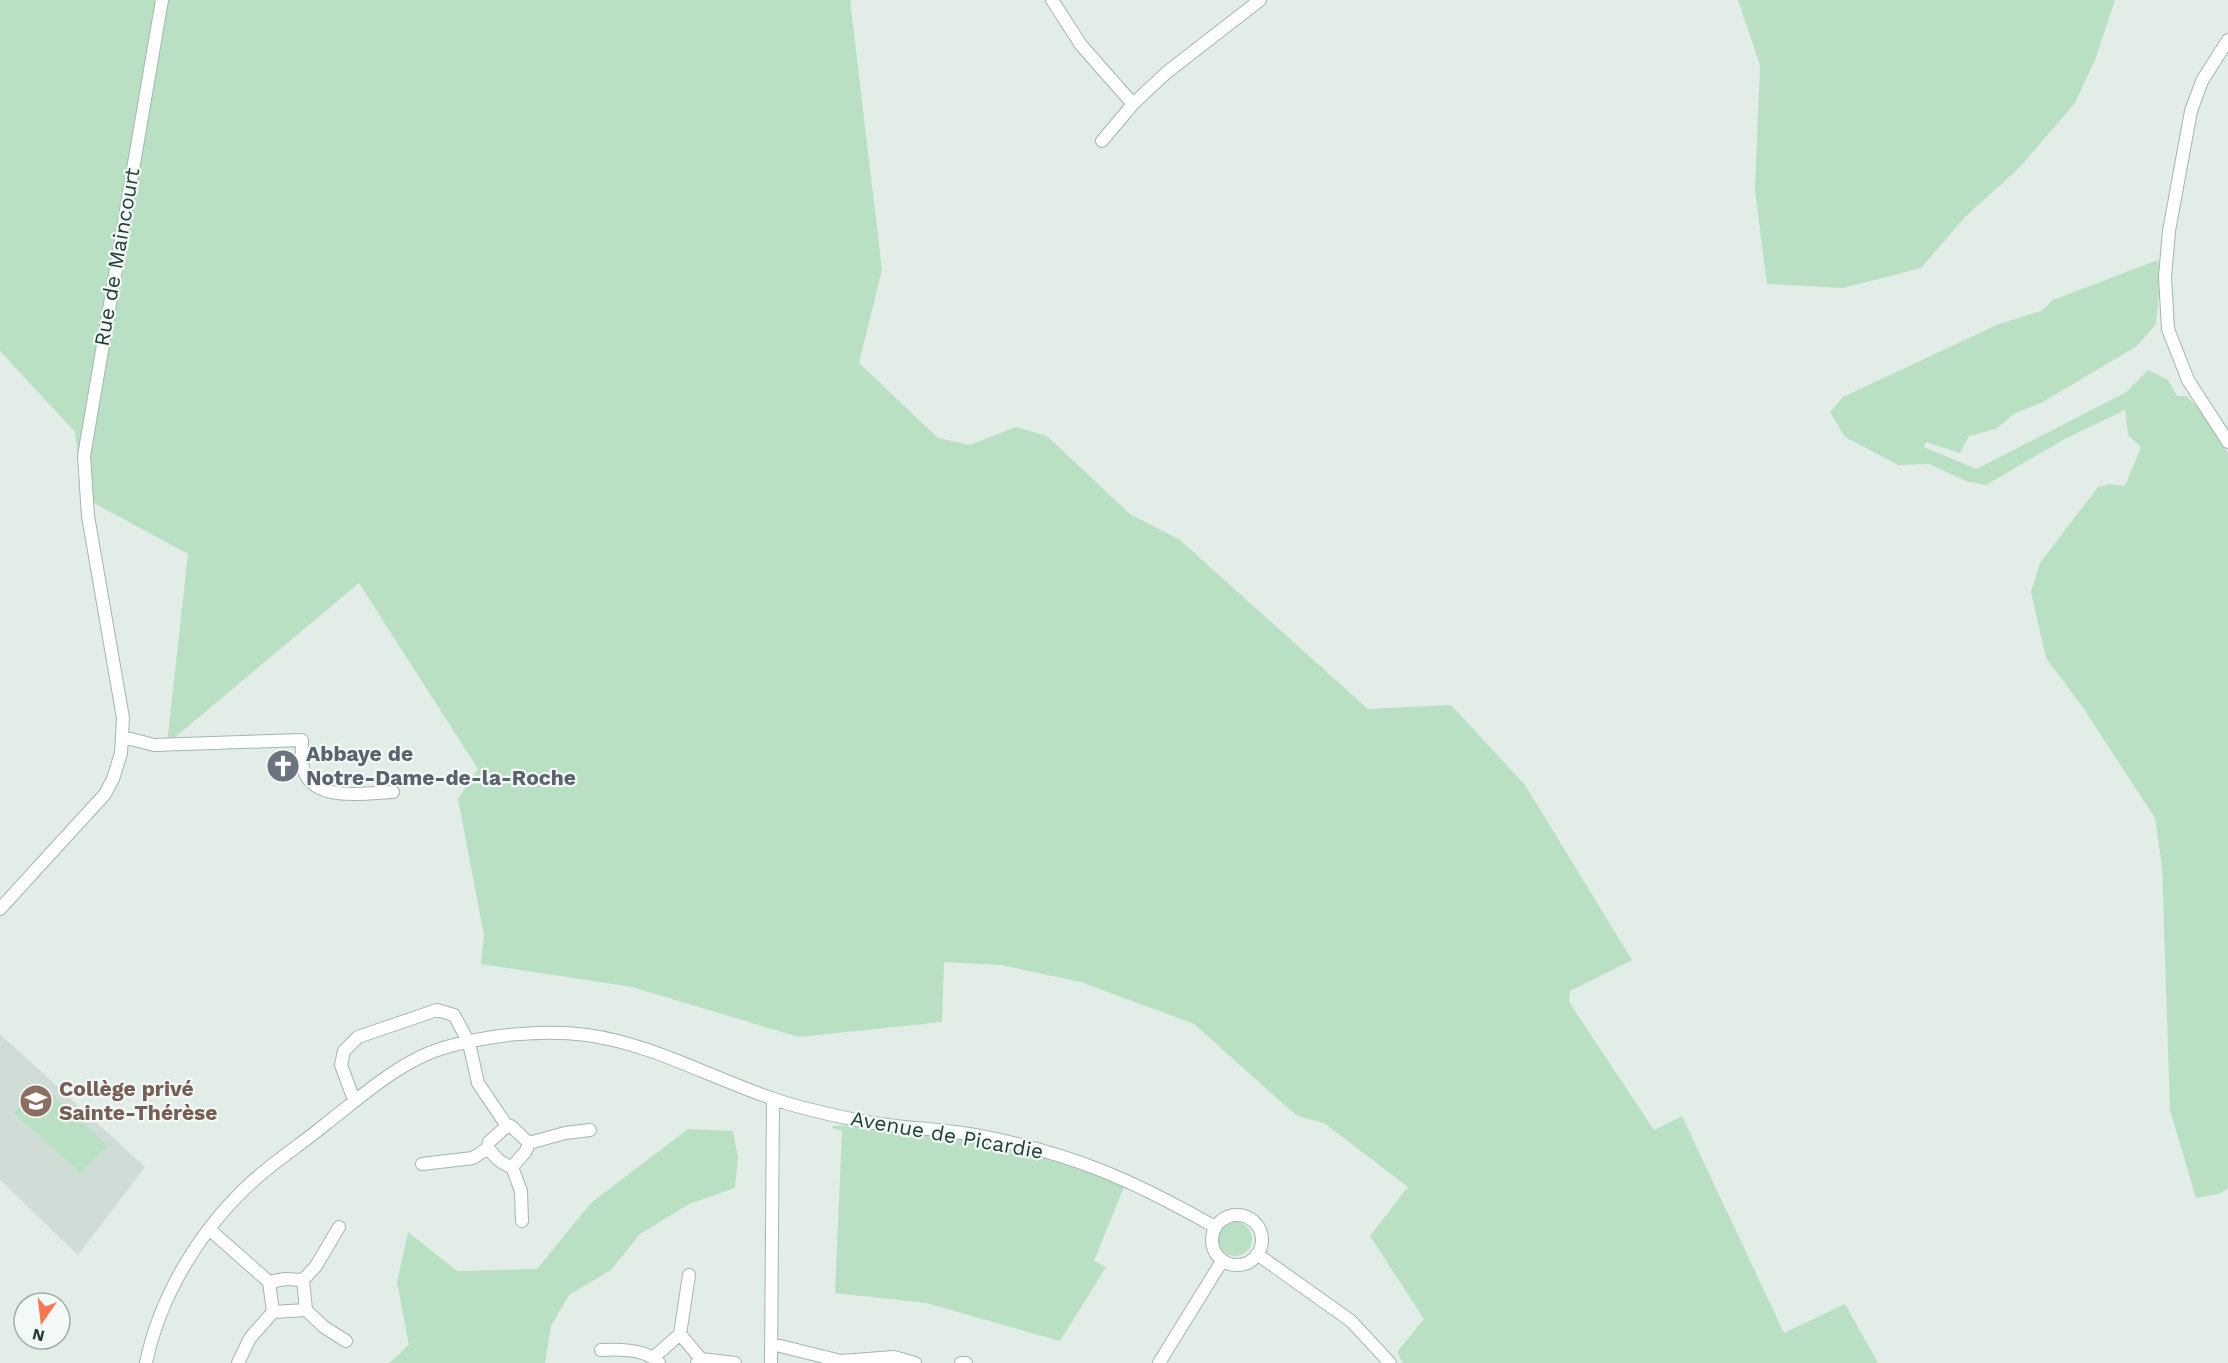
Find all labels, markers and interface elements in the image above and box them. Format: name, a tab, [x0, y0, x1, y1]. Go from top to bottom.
street label: Rue de Maincourt	[89, 166, 145, 348]
place label: Abbaye de Notre-Dame-de-la-Roche	[306, 741, 576, 790]
church icon: Abbaye de Notre-Dame-de-la-Roche	[265, 748, 301, 784]
place label: Collège privé Sainte-Thérèse	[59, 1076, 217, 1125]
school or university icon: Collège privé Sainte-Thérèse	[18, 1083, 54, 1119]
street label: Avenue de Picardie	[849, 1105, 1045, 1164]
north arrow	[12, 1291, 72, 1351]
text: N	[30, 1324, 47, 1346]

